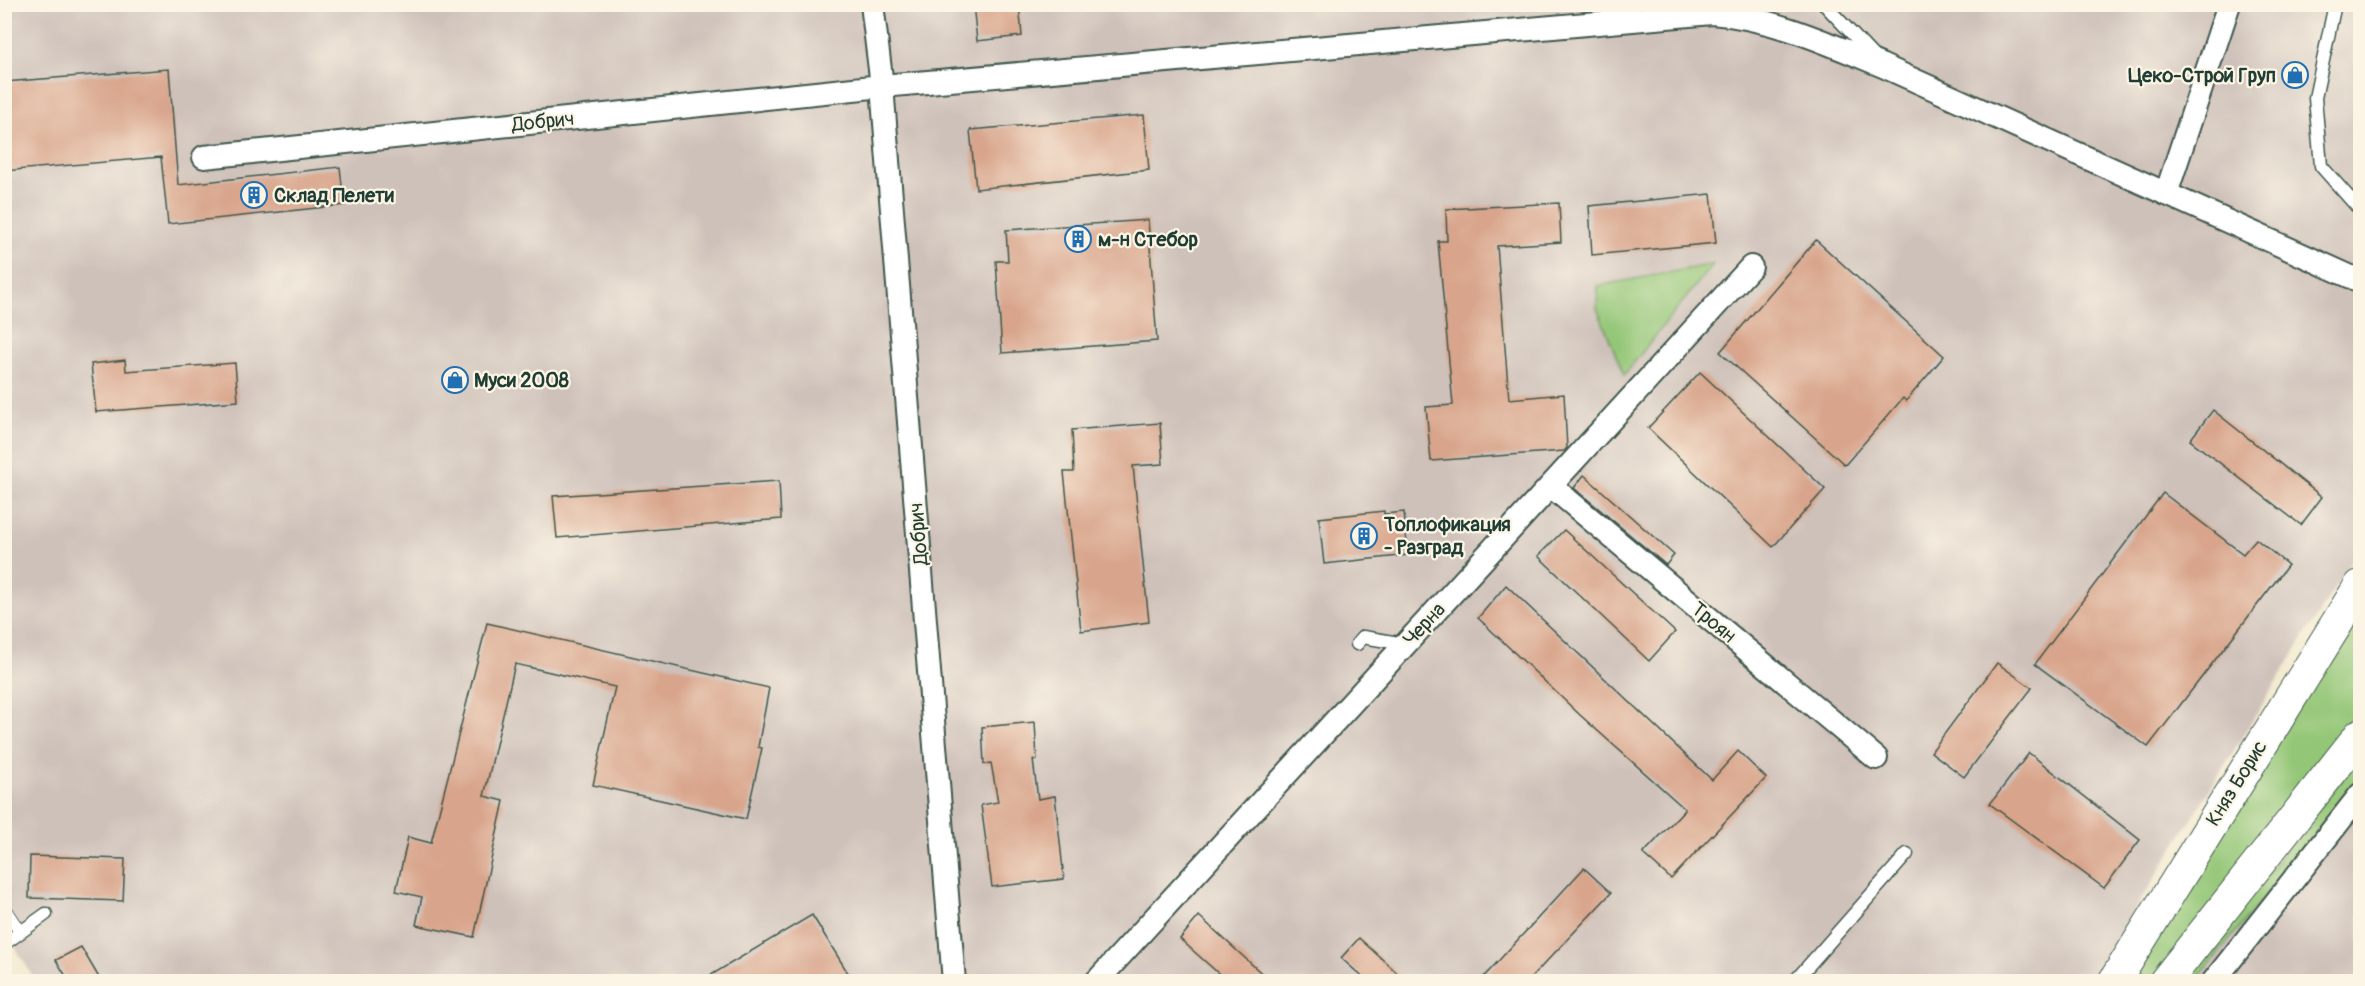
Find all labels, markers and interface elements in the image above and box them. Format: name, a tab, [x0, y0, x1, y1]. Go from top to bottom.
shop icon: Цеко-Строй Груп	[2280, 60, 2310, 90]
place label: Цеко-Строй Груп	[2128, 63, 2276, 88]
street label: Добрич	[510, 106, 576, 137]
building icon: Склад Пелети	[239, 180, 269, 210]
place label: Склад Пелети	[274, 183, 394, 208]
building icon: м-н Стебор	[1063, 224, 1093, 254]
place label: м-н Стебор	[1098, 227, 1198, 252]
shop icon: Муси 2008	[440, 365, 470, 395]
place label: Муси 2008	[474, 368, 569, 393]
street label: Добрич	[903, 502, 934, 567]
place label: Топлофикация - Разград	[1383, 512, 1511, 560]
building icon: Топлофикация - Разград	[1349, 521, 1379, 551]
street label: Черна	[1398, 597, 1451, 651]
street label: Троян	[1686, 597, 1741, 648]
street label: Княз Борис	[2200, 736, 2272, 831]

